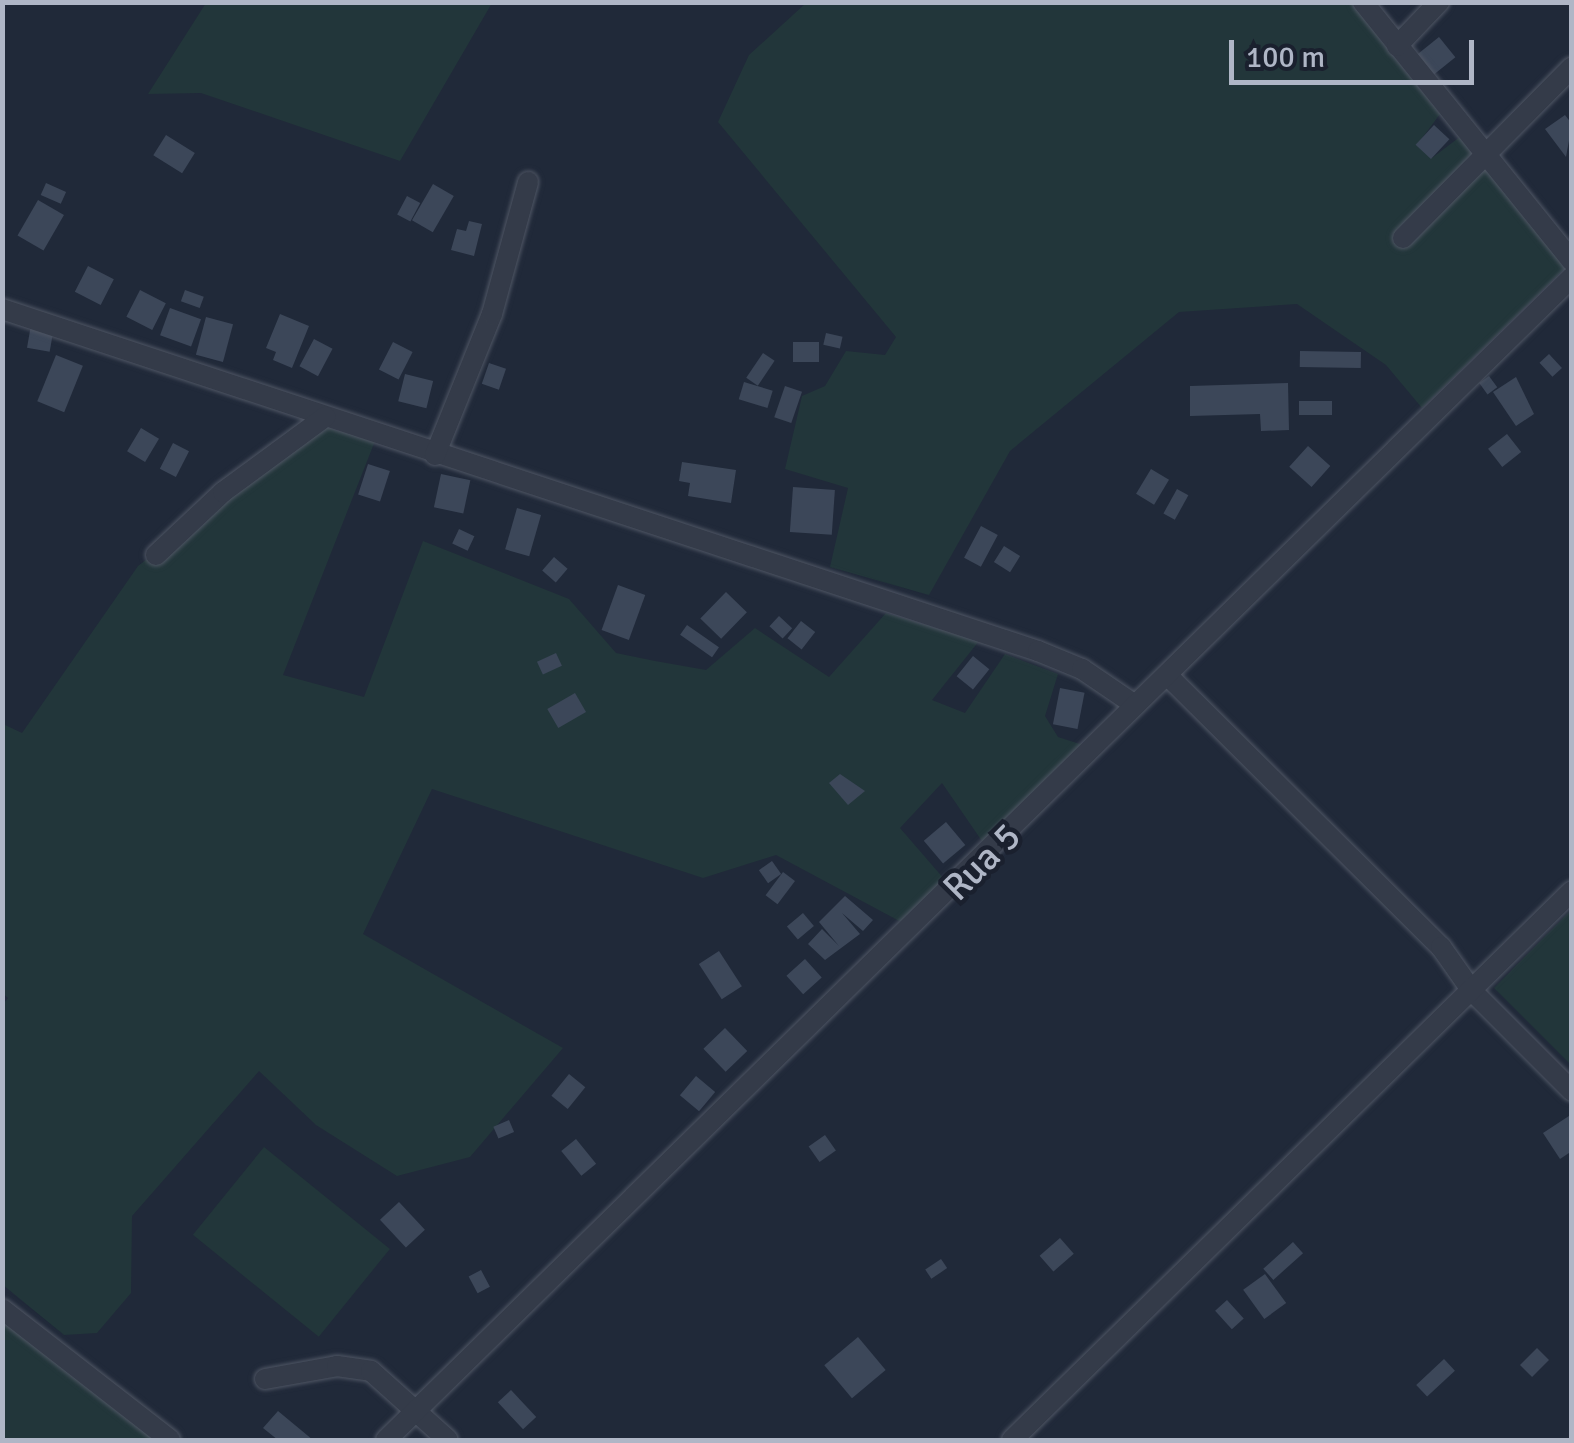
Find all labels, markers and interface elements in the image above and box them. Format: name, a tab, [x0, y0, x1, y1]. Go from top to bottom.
scale bar	[1234, 20, 1479, 82]
text: 100 m	[1246, 39, 1325, 76]
street label: Rua 5	[934, 814, 1030, 910]

